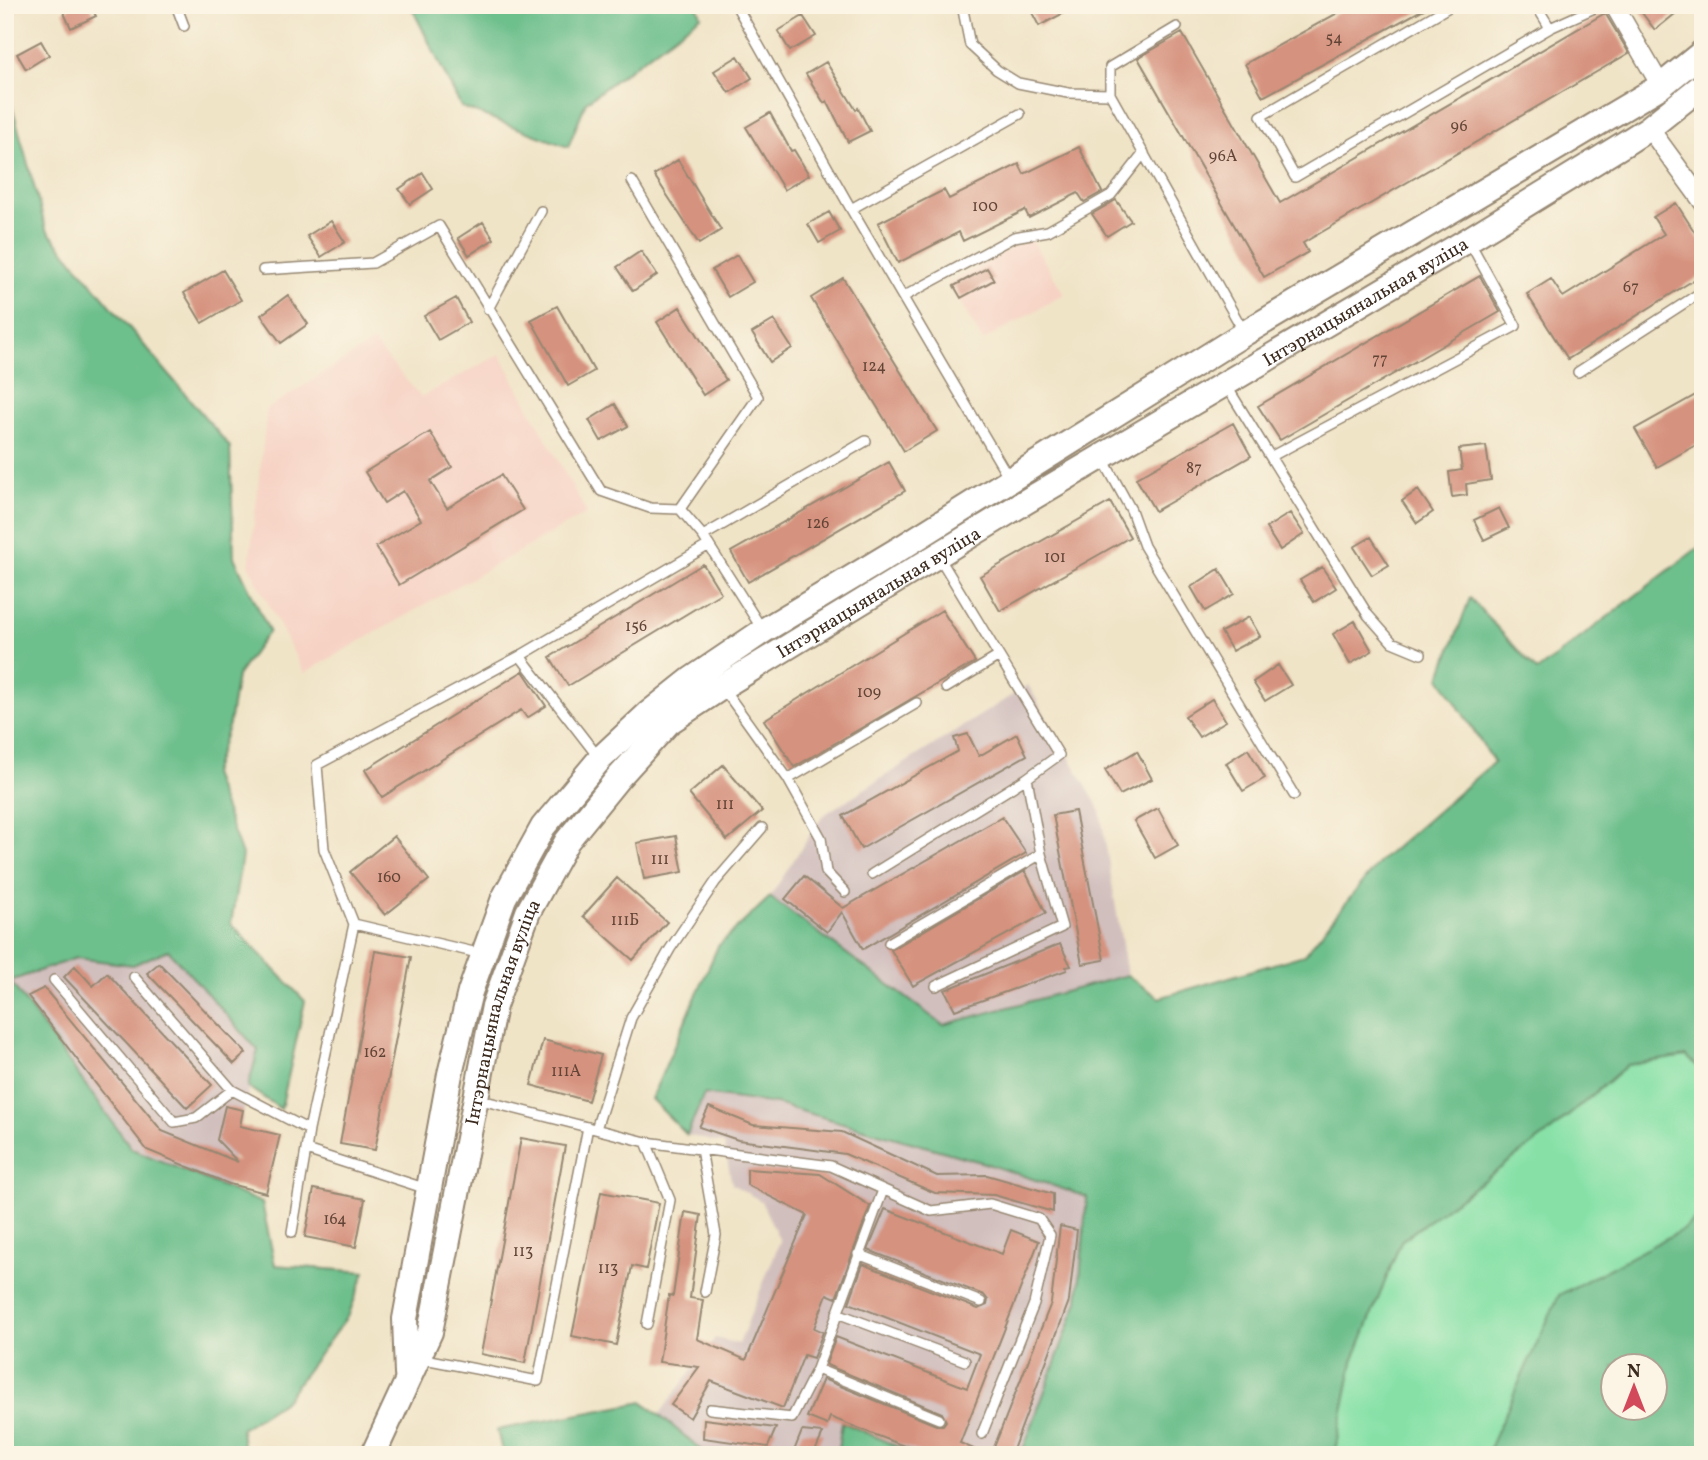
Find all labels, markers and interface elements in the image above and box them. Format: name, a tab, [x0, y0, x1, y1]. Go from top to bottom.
house number: 54	[1325, 28, 1343, 50]
house number: 96	[1450, 116, 1468, 138]
house number: 96А	[1209, 146, 1237, 168]
house number: 100	[972, 196, 998, 218]
street label: Інтэрнацыянальная вуліца	[1258, 232, 1474, 374]
house number: 67	[1623, 277, 1639, 299]
house number: 77	[1372, 349, 1388, 371]
house number: 124	[862, 356, 886, 378]
house number: 87	[1186, 458, 1202, 480]
house number: 126	[807, 513, 829, 535]
street label: Інтэрнацыянальная вуліца	[772, 521, 986, 666]
house number: 101	[1044, 547, 1066, 569]
house number: 156	[625, 616, 647, 638]
house number: 109	[857, 682, 881, 704]
house number: 111	[716, 794, 734, 816]
house number: 111	[651, 849, 669, 871]
house number: 160	[377, 867, 401, 889]
street label: Інтэрнацыянальная вуліца	[460, 895, 548, 1128]
house number: 111Б	[611, 910, 639, 932]
house number: 162	[364, 1042, 386, 1064]
house number: 111А	[551, 1061, 581, 1083]
house number: 164	[323, 1209, 347, 1231]
house number: 113	[513, 1241, 533, 1263]
house number: 113	[598, 1258, 618, 1280]
north arrow	[1600, 1352, 1670, 1422]
text: N	[1627, 1359, 1641, 1385]

